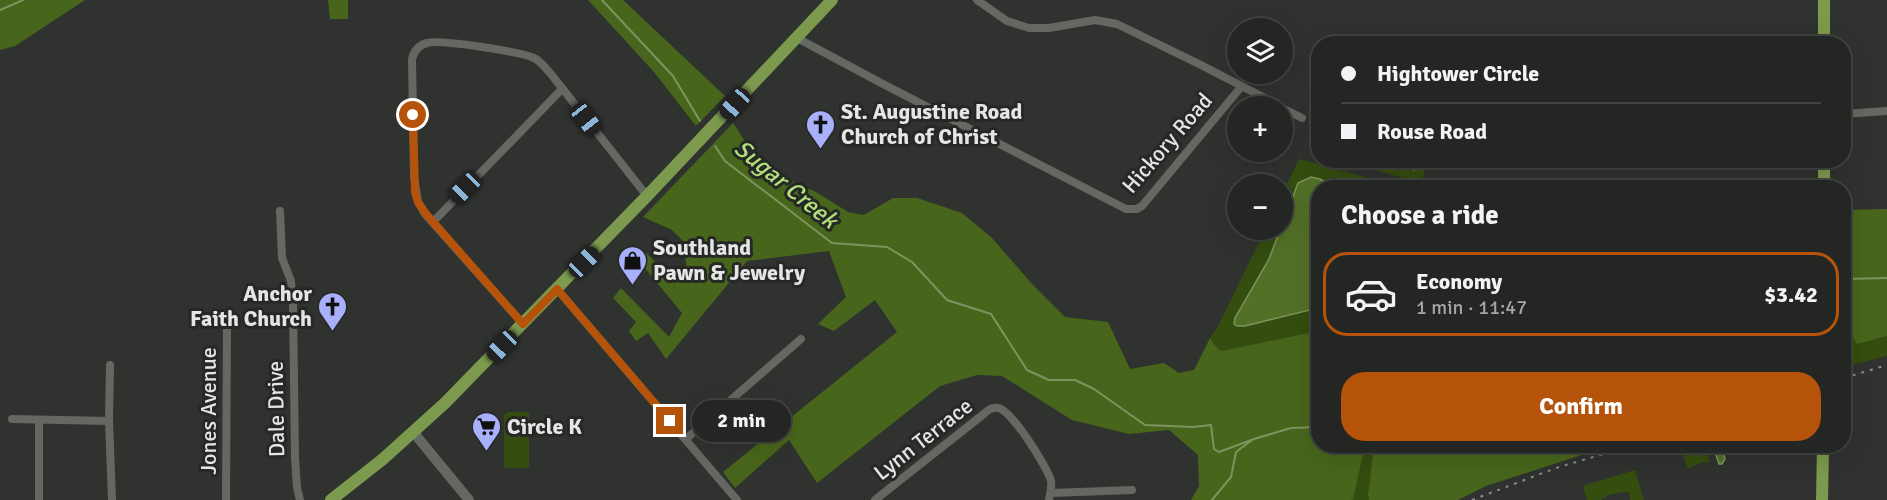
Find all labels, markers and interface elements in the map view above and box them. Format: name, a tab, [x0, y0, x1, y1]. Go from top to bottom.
map controls	[1227, 18, 1293, 240]
button: layers	[1227, 18, 1293, 84]
text: Hightower Circle	[1377, 60, 1539, 87]
car	[716, 85, 754, 123]
street label: Hickory Road	[1116, 87, 1218, 199]
button: +	[1227, 96, 1293, 162]
place label: St. Augustine Road Church of Christ	[841, 98, 1023, 150]
car	[568, 99, 604, 139]
route start	[399, 101, 426, 128]
church icon: St. Augustine Road Church of Christ	[804, 108, 836, 150]
text: Rouse Road	[1377, 118, 1487, 145]
water label: Sugar Creek	[728, 133, 845, 236]
car	[446, 169, 484, 207]
button: −	[1227, 174, 1293, 240]
text: Choose a ride	[1341, 199, 1499, 232]
place label: Southland Pawn & Jewelry	[653, 234, 805, 286]
car	[565, 243, 603, 281]
shop icon: Southland Pawn & Jewelry	[616, 244, 648, 286]
icon: car	[1344, 267, 1398, 321]
text: Economy	[1416, 268, 1502, 295]
place label: Anchor Faith Church	[190, 280, 312, 332]
text: $3.42	[1764, 281, 1818, 308]
church icon: Anchor Faith Church	[317, 290, 349, 332]
text: 1 min · 11:47	[1416, 295, 1527, 320]
car	[483, 327, 521, 365]
street label: Jones Avenue	[195, 347, 222, 475]
street label: Dale Drive	[262, 361, 290, 457]
button: Confirm	[1341, 372, 1821, 441]
street label: Lynn Terrace	[868, 392, 978, 486]
callout: 2 min	[691, 400, 790, 442]
route end	[656, 407, 683, 434]
text: 2 min	[717, 408, 766, 433]
supermarket icon: Circle K	[470, 410, 502, 452]
place label: Circle K	[507, 413, 582, 440]

